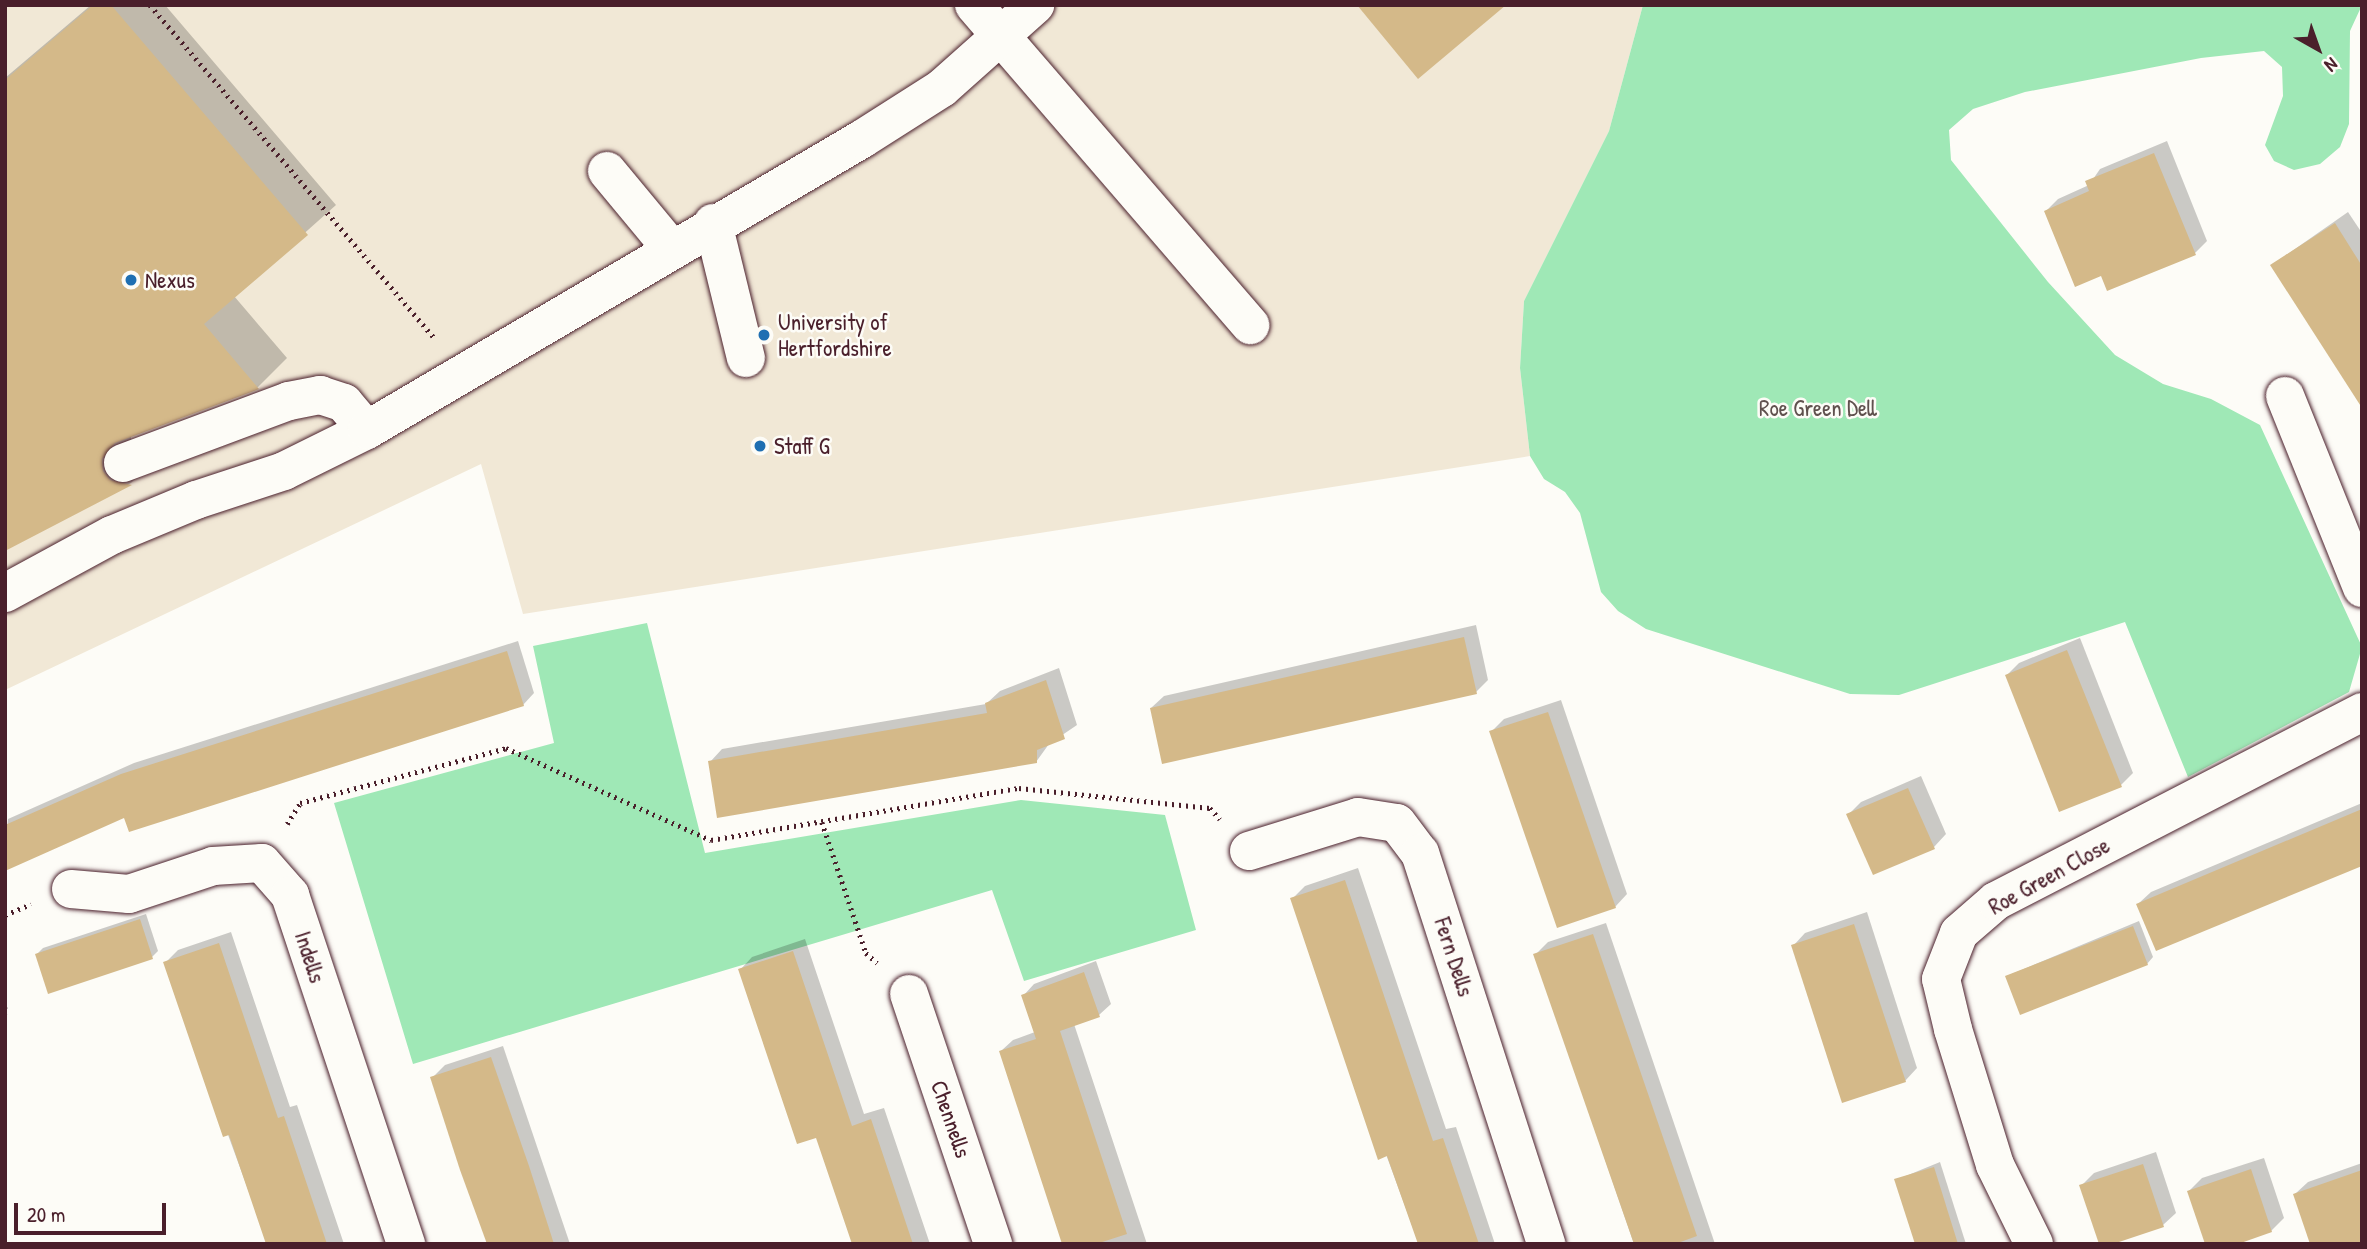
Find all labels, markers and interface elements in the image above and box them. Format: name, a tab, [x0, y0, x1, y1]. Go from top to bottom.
north arrow	[2283, 14, 2353, 84]
text: N	[2319, 52, 2344, 78]
place label: Nexus	[145, 266, 195, 294]
marker: Nexus	[123, 272, 139, 288]
place label: University of Hertfordshire	[778, 308, 892, 362]
marker: University of Hertfordshire	[756, 327, 772, 343]
park label: Roe Green Dell	[1759, 394, 1877, 422]
place label: Staff G	[774, 432, 830, 460]
marker: Staff G	[752, 438, 768, 454]
street label: Roe Green Close	[1984, 831, 2114, 921]
street label: Fern Dells	[1428, 914, 1480, 1000]
street label: Indells	[289, 928, 331, 986]
street label: Chennells	[925, 1077, 977, 1161]
scale bar	[18, 1190, 170, 1234]
text: 20 m	[27, 1200, 65, 1229]

